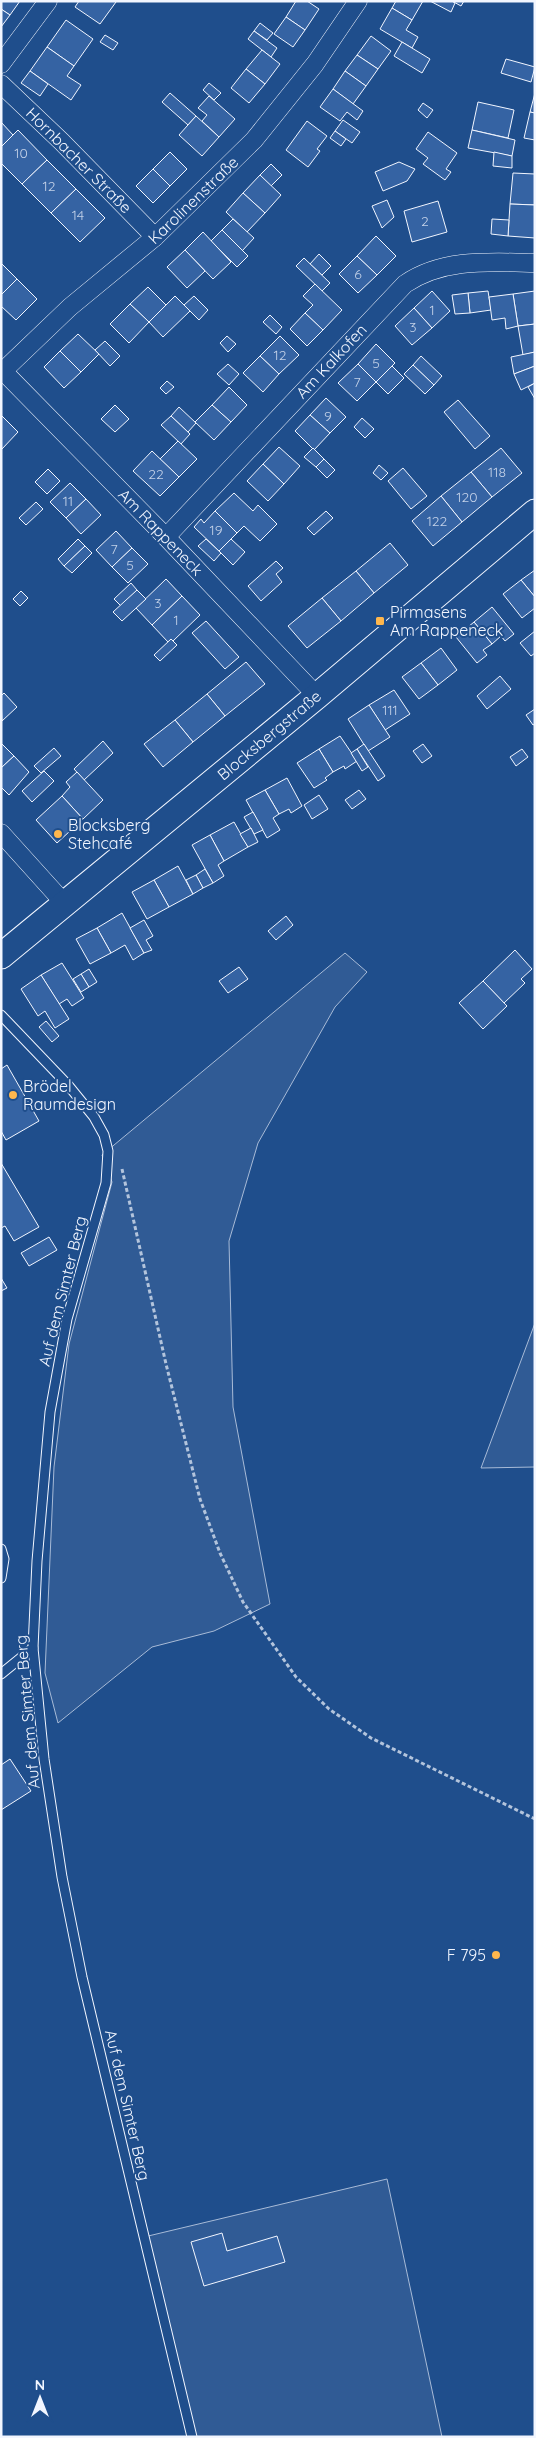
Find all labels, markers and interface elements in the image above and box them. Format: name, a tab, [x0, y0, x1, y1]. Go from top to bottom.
street label: Hornbacher Straße	[22, 103, 136, 217]
house number: 10	[14, 144, 28, 162]
street label: Karolinenstraße	[144, 152, 242, 248]
house number: 12	[43, 177, 56, 195]
house number: 14	[72, 206, 84, 224]
house number: 2	[421, 212, 429, 230]
house number: 6	[354, 265, 362, 283]
house number: 1	[429, 301, 435, 319]
house number: 3	[409, 318, 417, 336]
street label: Am Kalkofen	[291, 320, 371, 402]
house number: 12	[274, 346, 287, 364]
house number: 5	[372, 354, 380, 372]
house number: 7	[353, 373, 361, 391]
house number: 9	[324, 407, 332, 425]
house number: 118	[488, 463, 506, 481]
house number: 22	[148, 465, 164, 483]
street label: Am Rappeneck	[114, 484, 208, 580]
house number: 120	[456, 488, 478, 506]
house number: 11	[63, 492, 73, 510]
house number: 122	[427, 512, 448, 530]
house number: 19	[210, 521, 223, 539]
house number: 7	[110, 540, 118, 558]
house number: 5	[126, 556, 134, 574]
house number: 3	[154, 594, 162, 612]
place label: Pirmasens Am Rappeneck	[390, 602, 503, 640]
house number: 1	[173, 611, 179, 629]
marker: Pirmasens Am Rappeneck	[374, 615, 386, 627]
street label: Blocksbergstraße	[213, 686, 325, 784]
house number: 111	[382, 701, 398, 719]
place label: Blocksberg Stehcafé	[68, 815, 150, 853]
marker: Blocksberg Stehcafé	[52, 828, 64, 840]
place label: Brödel Raumdesign	[23, 1076, 116, 1114]
marker: Brödel Raumdesign	[7, 1089, 19, 1101]
street label: Auf dem Simter Berg	[34, 1214, 90, 1368]
street label: Auf dem Simter Berg	[10, 1634, 44, 1790]
place label: F 795	[447, 1945, 486, 1965]
marker: F 795	[490, 1949, 502, 1961]
street label: Auf dem Simter Berg	[101, 2028, 155, 2182]
north arrow	[15, 2373, 65, 2423]
text: N	[35, 2376, 45, 2394]

